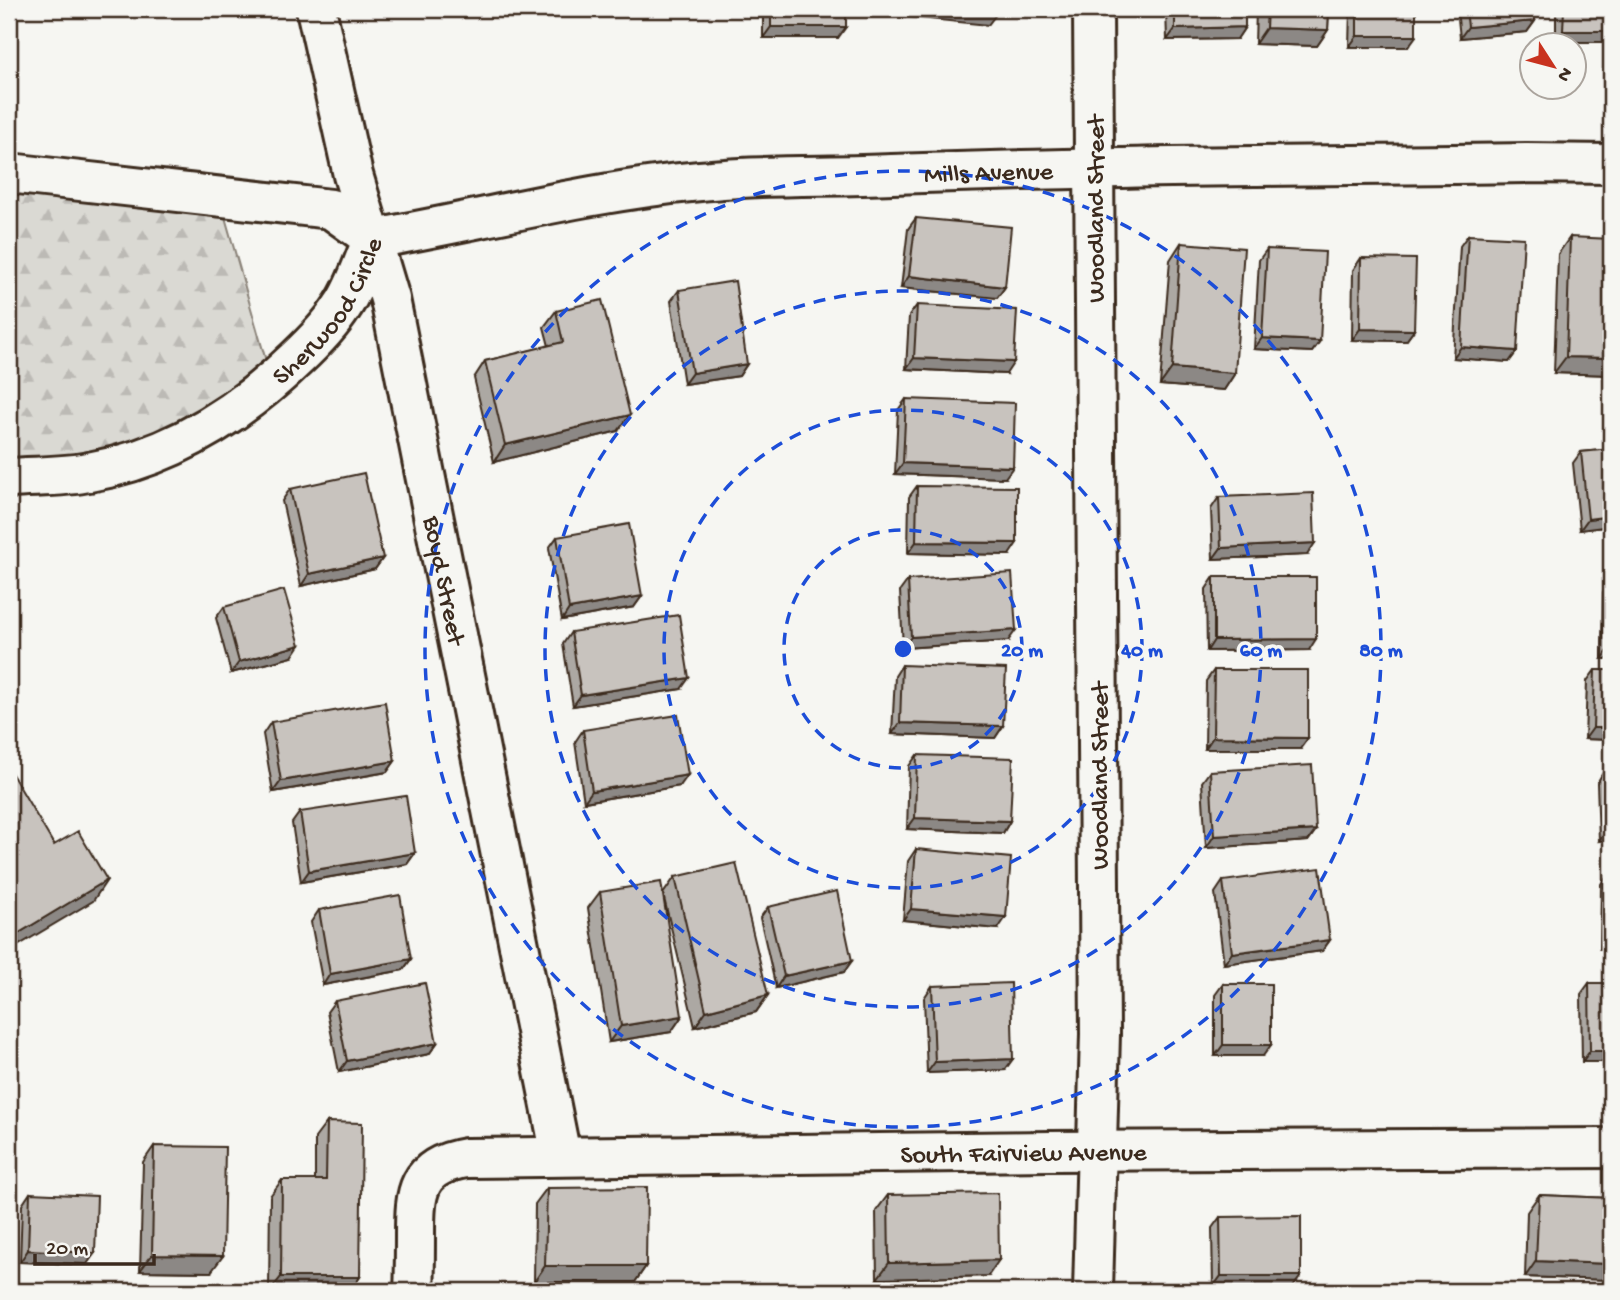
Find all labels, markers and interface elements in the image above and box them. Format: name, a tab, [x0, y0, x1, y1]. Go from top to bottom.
north arrow	[1518, 32, 1588, 102]
text: N	[1551, 62, 1577, 86]
street label: Woodland Street	[1083, 113, 1114, 303]
street label: Mills Avenue	[924, 158, 1054, 193]
street label: Sherwood Circle	[268, 233, 392, 393]
street label: Boyd Street	[414, 513, 470, 650]
centre of rings	[891, 637, 915, 661]
text: 20 m	[1001, 640, 1043, 665]
text: 40 m	[1120, 640, 1163, 665]
text: 60 m	[1240, 640, 1282, 665]
text: 80 m	[1359, 640, 1403, 665]
street label: Woodland Street	[1087, 680, 1118, 870]
street label: South Fairview Avenue	[900, 1139, 1147, 1173]
scale bar	[35, 1223, 154, 1267]
text: 20 m	[46, 1238, 88, 1263]

